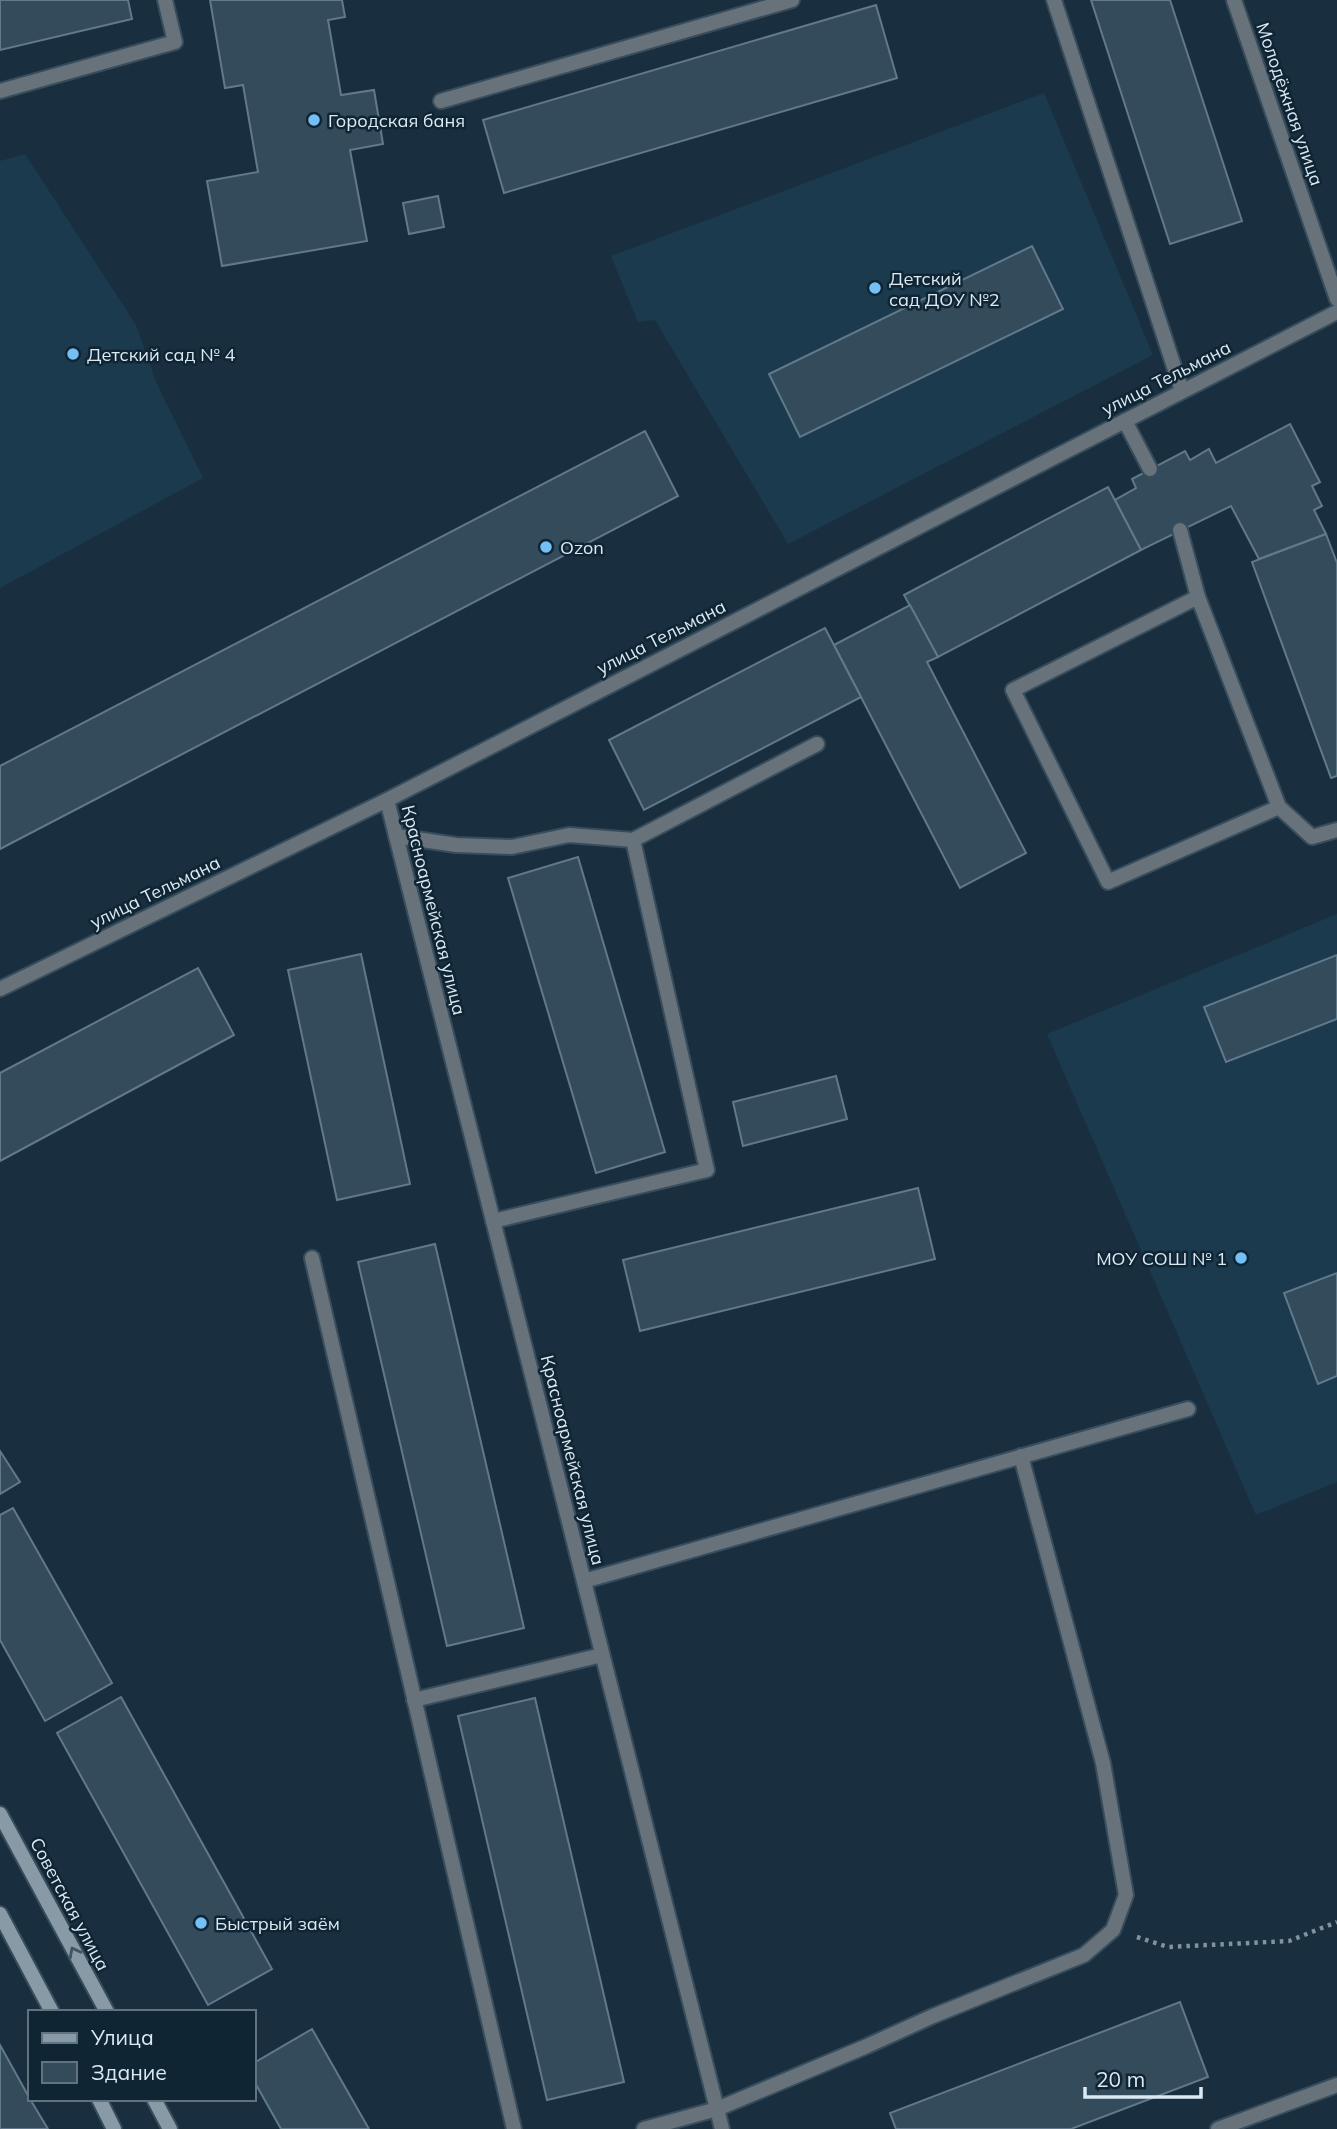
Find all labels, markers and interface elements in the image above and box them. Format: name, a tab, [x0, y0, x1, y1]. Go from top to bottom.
street label: Молодёжная улица	[1251, 19, 1329, 189]
place label: Городская баня	[328, 109, 465, 132]
marker: Городская баня	[306, 112, 322, 128]
place label: Детский сад ДОУ №2	[889, 267, 1000, 311]
marker: Детский сад ДОУ №2	[867, 280, 883, 296]
street label: улица Тельмана	[1098, 336, 1234, 420]
place label: Детский сад № 4	[87, 343, 235, 366]
marker: Детский сад № 4	[65, 346, 81, 362]
place label: Ozon	[560, 536, 604, 559]
marker: Ozon	[538, 539, 554, 555]
street label: улица Тельмана	[593, 595, 729, 679]
street label: Красноармейская улица	[397, 803, 471, 1017]
street label: улица Тельмана	[86, 851, 224, 933]
place label: МОУ СОШ № 1	[1096, 1247, 1227, 1270]
marker: МОУ СОШ № 1	[1233, 1250, 1249, 1266]
street label: Красноармейская улица	[536, 1353, 610, 1567]
street label: Советская улица	[25, 1833, 115, 1975]
place label: Быстрый заём	[215, 1912, 340, 1935]
marker: Быстрый заём	[193, 1915, 209, 1931]
one-way arrow	[69, 1946, 83, 1959]
legend	[28, 2010, 256, 2101]
text: Улица	[90, 2024, 154, 2050]
scale bar	[1085, 2056, 1200, 2100]
text: Здание	[91, 2059, 167, 2085]
text: 20 m	[1096, 2066, 1145, 2092]

